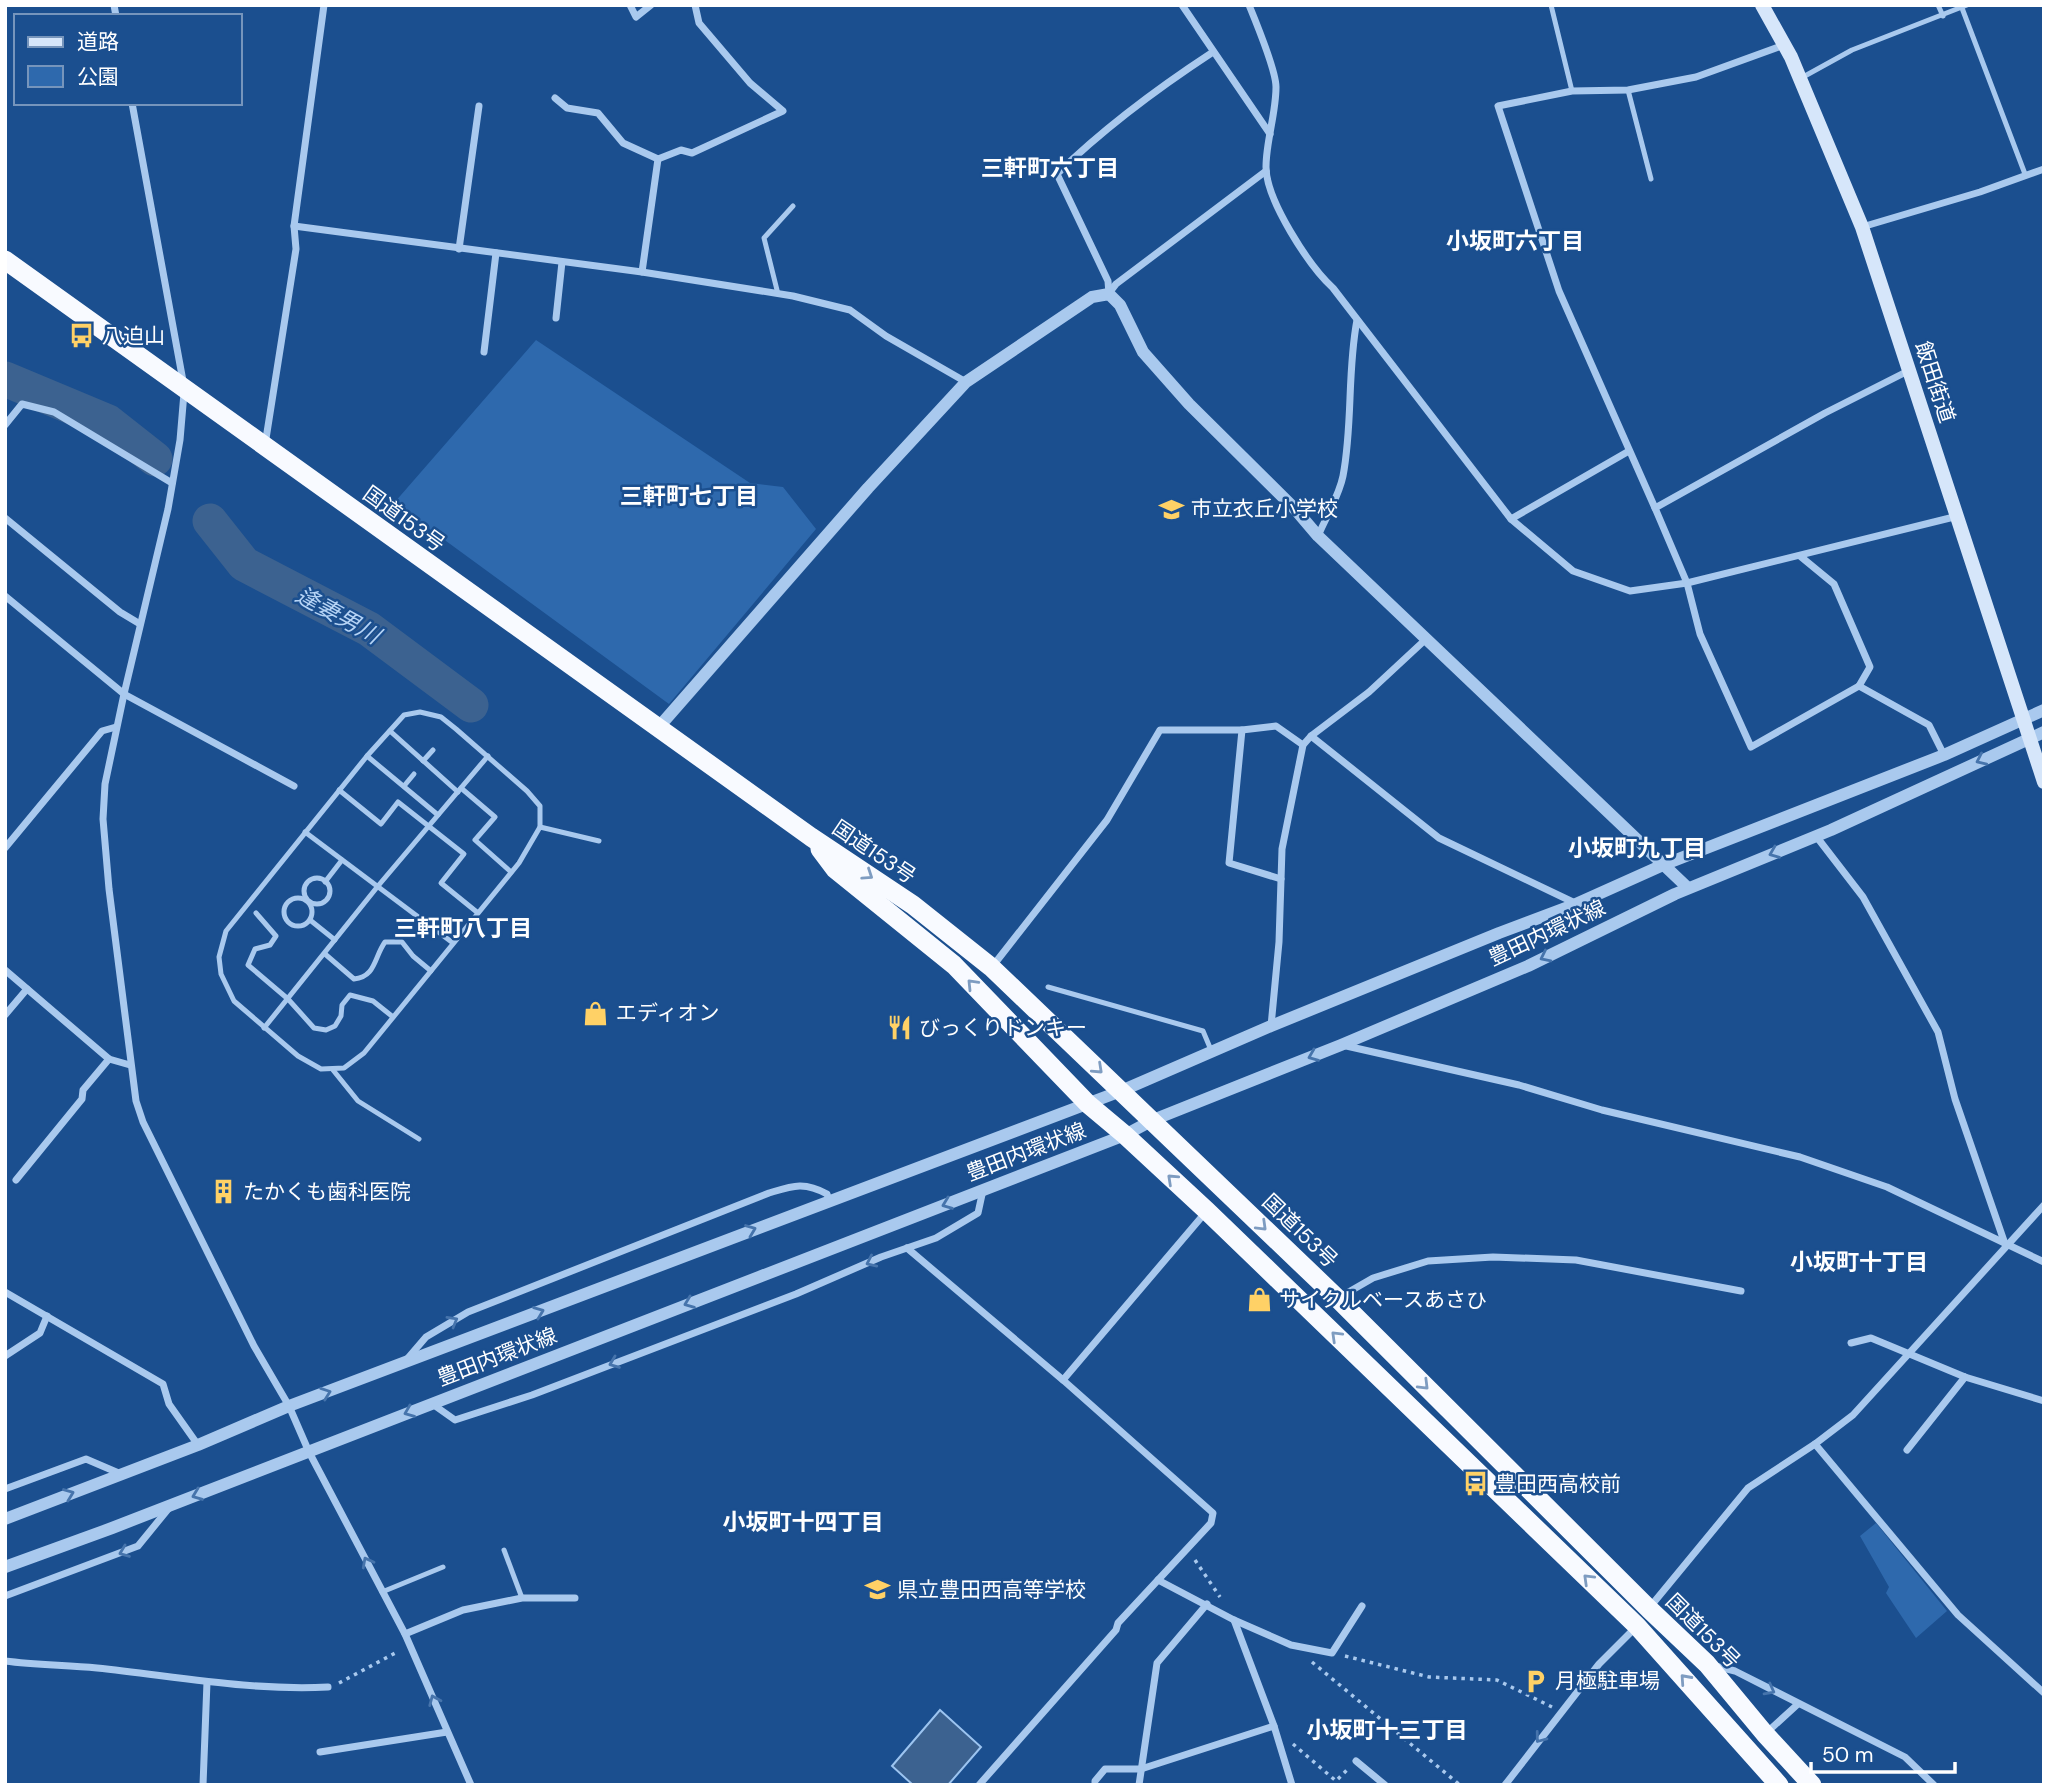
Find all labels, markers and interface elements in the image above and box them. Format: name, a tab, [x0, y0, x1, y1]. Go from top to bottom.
legend	[14, 14, 242, 105]
text: 道路	[77, 28, 119, 56]
text: 公園	[77, 63, 119, 91]
district label: 三軒町六丁目	[981, 153, 1119, 183]
district label: 小坂町六丁目	[1446, 226, 1584, 256]
bus stop icon: 八迫山	[68, 322, 96, 350]
place label: 八迫山	[102, 322, 165, 350]
street label: 飯田街道	[1909, 338, 1961, 426]
street label: 国道153号	[357, 480, 451, 558]
district label: 三軒町七丁目	[620, 481, 758, 511]
school or university icon: 市立衣丘小学校	[1157, 495, 1185, 523]
place label: 市立衣丘小学校	[1191, 495, 1338, 523]
water label: 逢妻男川	[290, 580, 388, 652]
one-way arrow	[1976, 752, 1989, 766]
street label: 国道153号	[827, 814, 921, 890]
district label: 小坂町九丁目	[1568, 833, 1706, 863]
one-way arrow	[1769, 845, 1781, 859]
one-way arrow	[860, 867, 873, 879]
street label: 豊田内環状線	[1484, 894, 1610, 972]
district label: 三軒町八丁目	[394, 913, 532, 943]
one-way arrow	[1540, 949, 1552, 963]
one-way arrow	[967, 979, 980, 992]
shop icon: エディオン	[582, 999, 610, 1027]
place label: エディオン	[616, 999, 720, 1027]
restaurant icon: びっくりドンキー	[885, 1014, 913, 1042]
place label: びっくりドンキー	[919, 1014, 1087, 1042]
one-way arrow	[1307, 1048, 1319, 1062]
one-way arrow	[1089, 1060, 1102, 1073]
street label: 豊田内環状線	[962, 1116, 1090, 1188]
one-way arrow	[1167, 1174, 1180, 1187]
building icon: たかくも歯科医院	[209, 1178, 237, 1206]
place label: たかくも歯科医院	[243, 1178, 411, 1206]
street label: 国道153号	[1256, 1188, 1344, 1274]
one-way arrow	[942, 1195, 954, 1209]
one-way arrow	[1254, 1217, 1267, 1230]
one-way arrow	[745, 1225, 757, 1239]
district label: 小坂町十丁目	[1790, 1247, 1928, 1277]
one-way arrow	[866, 1254, 878, 1268]
shop icon: サイクルベースあさひ	[1245, 1286, 1273, 1314]
place label: サイクルベースあさひ	[1279, 1286, 1487, 1314]
one-way arrow	[684, 1295, 696, 1309]
one-way arrow	[532, 1307, 544, 1321]
one-way arrow	[446, 1316, 459, 1329]
street label: 豊田内環状線	[433, 1321, 561, 1393]
one-way arrow	[1332, 1331, 1345, 1344]
one-way arrow	[609, 1355, 621, 1369]
one-way arrow	[1416, 1377, 1429, 1390]
one-way arrow	[320, 1387, 332, 1401]
one-way arrow	[403, 1404, 415, 1418]
bus stop icon: 豊田西高校前	[1461, 1470, 1489, 1498]
place label: 豊田西高校前	[1495, 1470, 1621, 1498]
one-way arrow	[191, 1487, 203, 1501]
one-way arrow	[62, 1489, 74, 1503]
district label: 小坂町十四丁目	[723, 1507, 884, 1537]
one-way arrow	[119, 1543, 131, 1557]
one-way arrow	[362, 1557, 375, 1570]
one-way arrow	[1583, 1574, 1596, 1587]
school or university icon: 県立豊田西高等学校	[863, 1576, 891, 1604]
place label: 県立豊田西高等学校	[897, 1576, 1086, 1604]
street label: 国道153号	[1660, 1588, 1746, 1674]
parking icon: 月極駐車場	[1521, 1667, 1549, 1695]
place label: 月極駐車場	[1555, 1667, 1660, 1695]
one-way arrow	[1681, 1674, 1693, 1687]
one-way arrow	[1763, 1682, 1775, 1695]
one-way arrow	[428, 1694, 442, 1706]
district label: 小坂町十三丁目	[1307, 1715, 1468, 1745]
one-way arrow	[1536, 1730, 1548, 1743]
scale bar	[1811, 1730, 1954, 1774]
text: 50 m	[1822, 1741, 1873, 1769]

